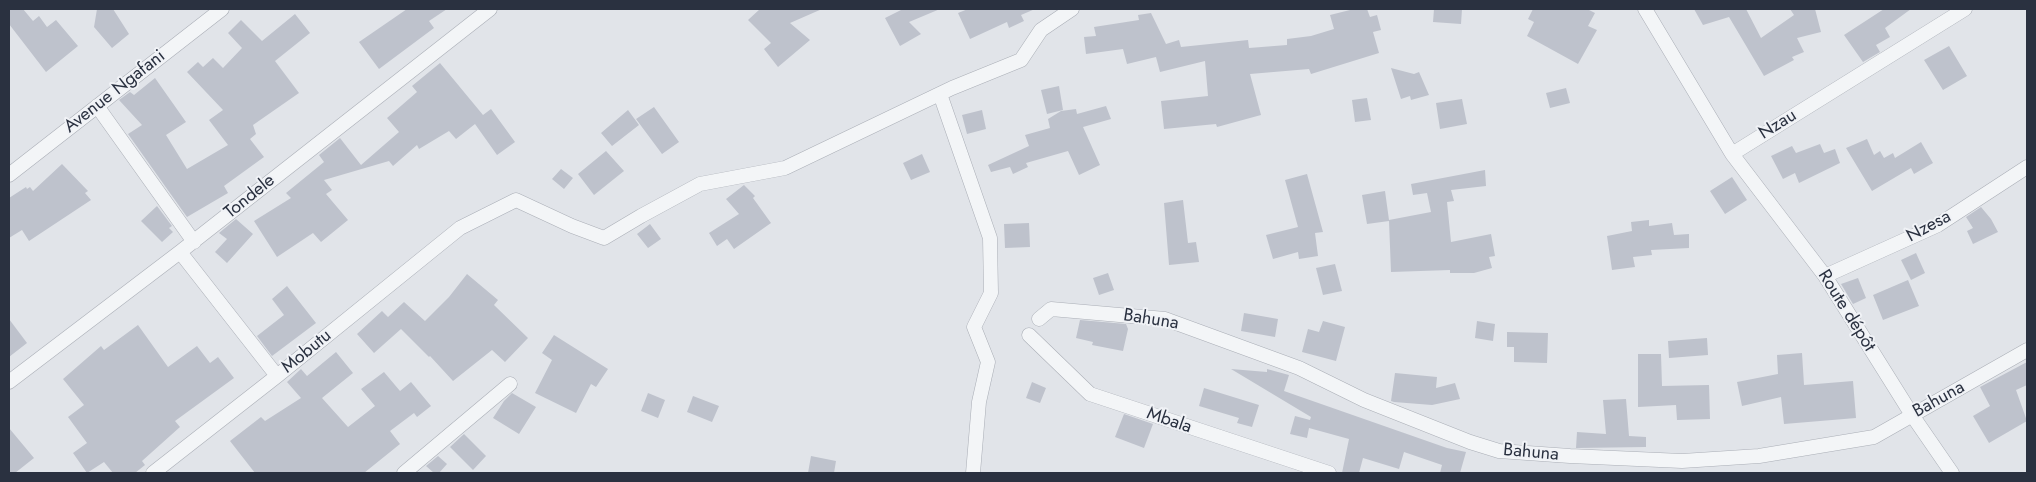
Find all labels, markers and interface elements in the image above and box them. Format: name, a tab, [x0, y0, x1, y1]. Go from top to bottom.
street label: Avenue Ngafani	[60, 46, 170, 138]
street label: Nzau	[1755, 105, 1801, 145]
street label: Tondele	[220, 170, 280, 224]
street label: Nzesa	[1903, 206, 1955, 248]
street label: Route dépôt	[1812, 266, 1880, 356]
street label: Bahuna	[1122, 305, 1180, 335]
street label: Mobutu	[278, 325, 336, 379]
street label: Bahuna	[1909, 377, 1969, 423]
street label: Mbala	[1144, 403, 1194, 439]
street label: Bahuna	[1502, 440, 1560, 466]

